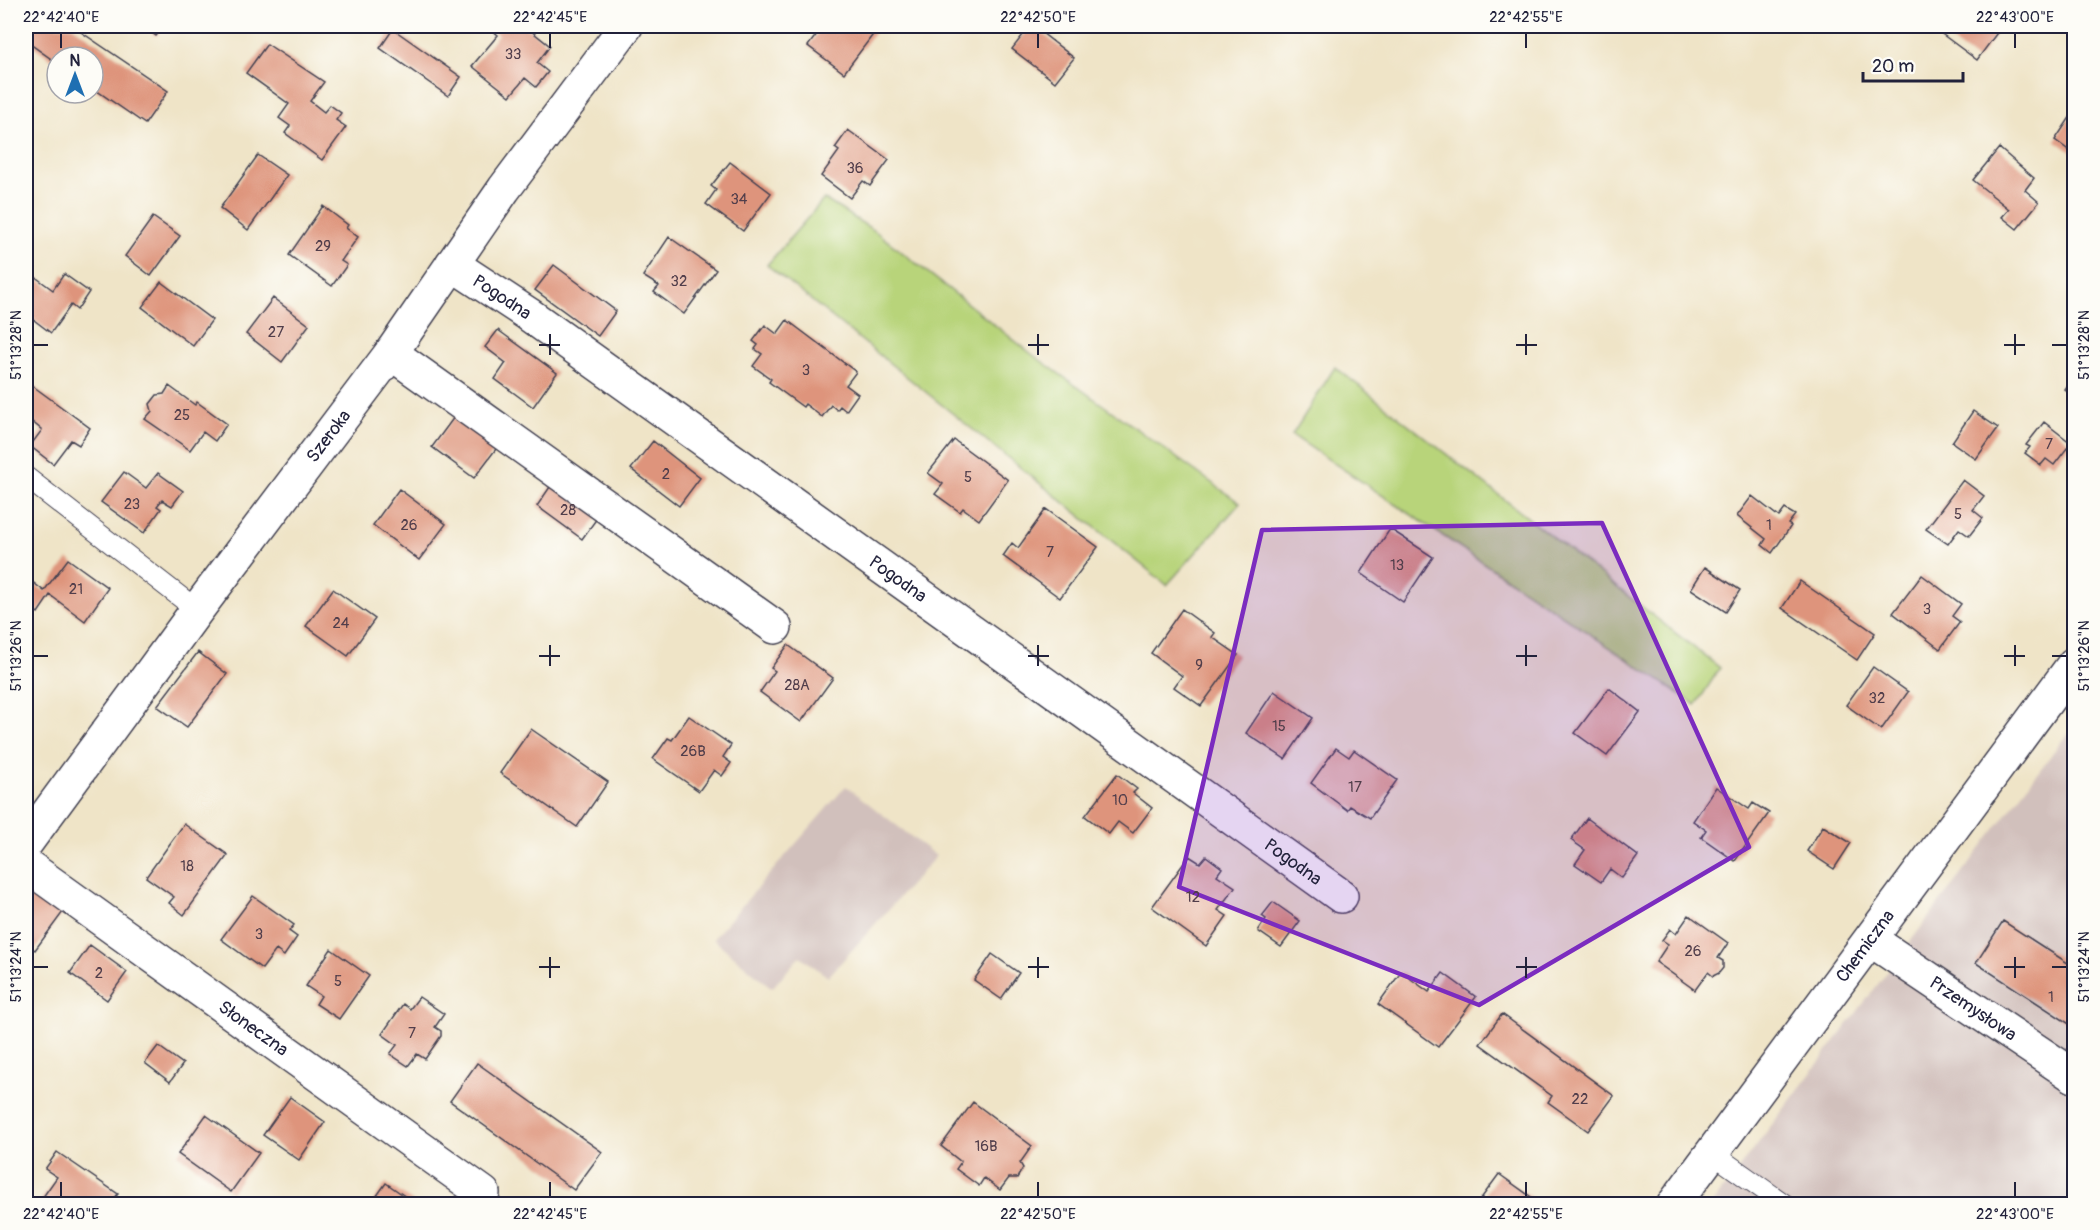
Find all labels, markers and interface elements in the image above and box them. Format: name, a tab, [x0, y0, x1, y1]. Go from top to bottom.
text: 22°42'40"E	[23, 8, 99, 27]
text: 22°42'45"E	[513, 8, 587, 27]
text: 22°42'50"E	[1000, 8, 1076, 27]
text: 22°42'55"E	[1489, 8, 1563, 27]
text: 22°43'00"E	[1976, 8, 2054, 27]
north arrow	[45, 45, 105, 105]
house number: 33	[505, 45, 521, 64]
scale bar	[1863, 45, 1964, 83]
text: N	[70, 51, 81, 71]
text: 20 m	[1872, 55, 1914, 78]
house number: 36	[846, 159, 864, 178]
house number: 34	[730, 190, 748, 209]
house number: 29	[315, 237, 331, 256]
street label: Pogodna	[468, 269, 536, 325]
house number: 32	[671, 272, 687, 291]
text: 51°13'28"N	[7, 310, 26, 380]
text: 51°13'28"N	[2075, 310, 2094, 380]
house number: 27	[268, 323, 284, 342]
house number: 3	[802, 361, 810, 380]
street label: Szeroka	[301, 405, 356, 467]
house number: 25	[174, 406, 190, 425]
house number: 7	[2045, 435, 2053, 454]
house number: 2	[662, 465, 670, 484]
house number: 5	[964, 468, 972, 487]
house number: 23	[124, 495, 140, 514]
house number: 28	[560, 501, 576, 520]
house number: 5	[1954, 505, 1962, 524]
house number: 26	[400, 516, 418, 535]
house number: 1	[1766, 516, 1772, 535]
house number: 7	[1046, 543, 1054, 562]
street label: Pogodna	[865, 550, 931, 607]
house number: 13	[1390, 556, 1404, 575]
house number: 21	[69, 580, 83, 599]
house number: 3	[1923, 600, 1931, 619]
house number: 24	[332, 614, 350, 633]
text: 51°13'26"N	[7, 620, 26, 692]
text: 51°13'26"N	[2075, 620, 2094, 692]
house number: 9	[1195, 656, 1203, 675]
house number: 28A	[784, 676, 810, 695]
house number: 32	[1869, 689, 1885, 708]
house number: 15	[1272, 717, 1286, 736]
house number: 26B	[680, 742, 706, 761]
house number: 17	[1348, 778, 1362, 797]
house number: 10	[1112, 791, 1128, 810]
street label: Pogodna	[1260, 833, 1327, 890]
house number: 18	[180, 857, 194, 876]
house number: 12	[1186, 888, 1200, 907]
street label: Chemiczna	[1831, 905, 1899, 987]
house number: 3	[255, 925, 263, 944]
text: 51°13'24"N	[7, 931, 26, 1003]
text: 51°13'24"N	[2075, 931, 2094, 1003]
house number: 26	[1684, 942, 1702, 961]
house number: 2	[95, 964, 103, 983]
street label: Przemysłowa	[1925, 971, 2021, 1046]
house number: 5	[334, 972, 342, 991]
house number: 1	[2048, 988, 2054, 1007]
street label: Słoneczna	[214, 995, 293, 1061]
house number: 7	[408, 1024, 416, 1043]
house number: 22	[1572, 1090, 1588, 1109]
house number: 16B	[974, 1137, 998, 1156]
text: 22°42'40"E	[23, 1205, 99, 1224]
text: 22°42'45"E	[513, 1205, 587, 1224]
text: 22°42'50"E	[1000, 1205, 1076, 1224]
text: 22°42'55"E	[1489, 1205, 1563, 1224]
text: 22°43'00"E	[1976, 1205, 2054, 1224]

